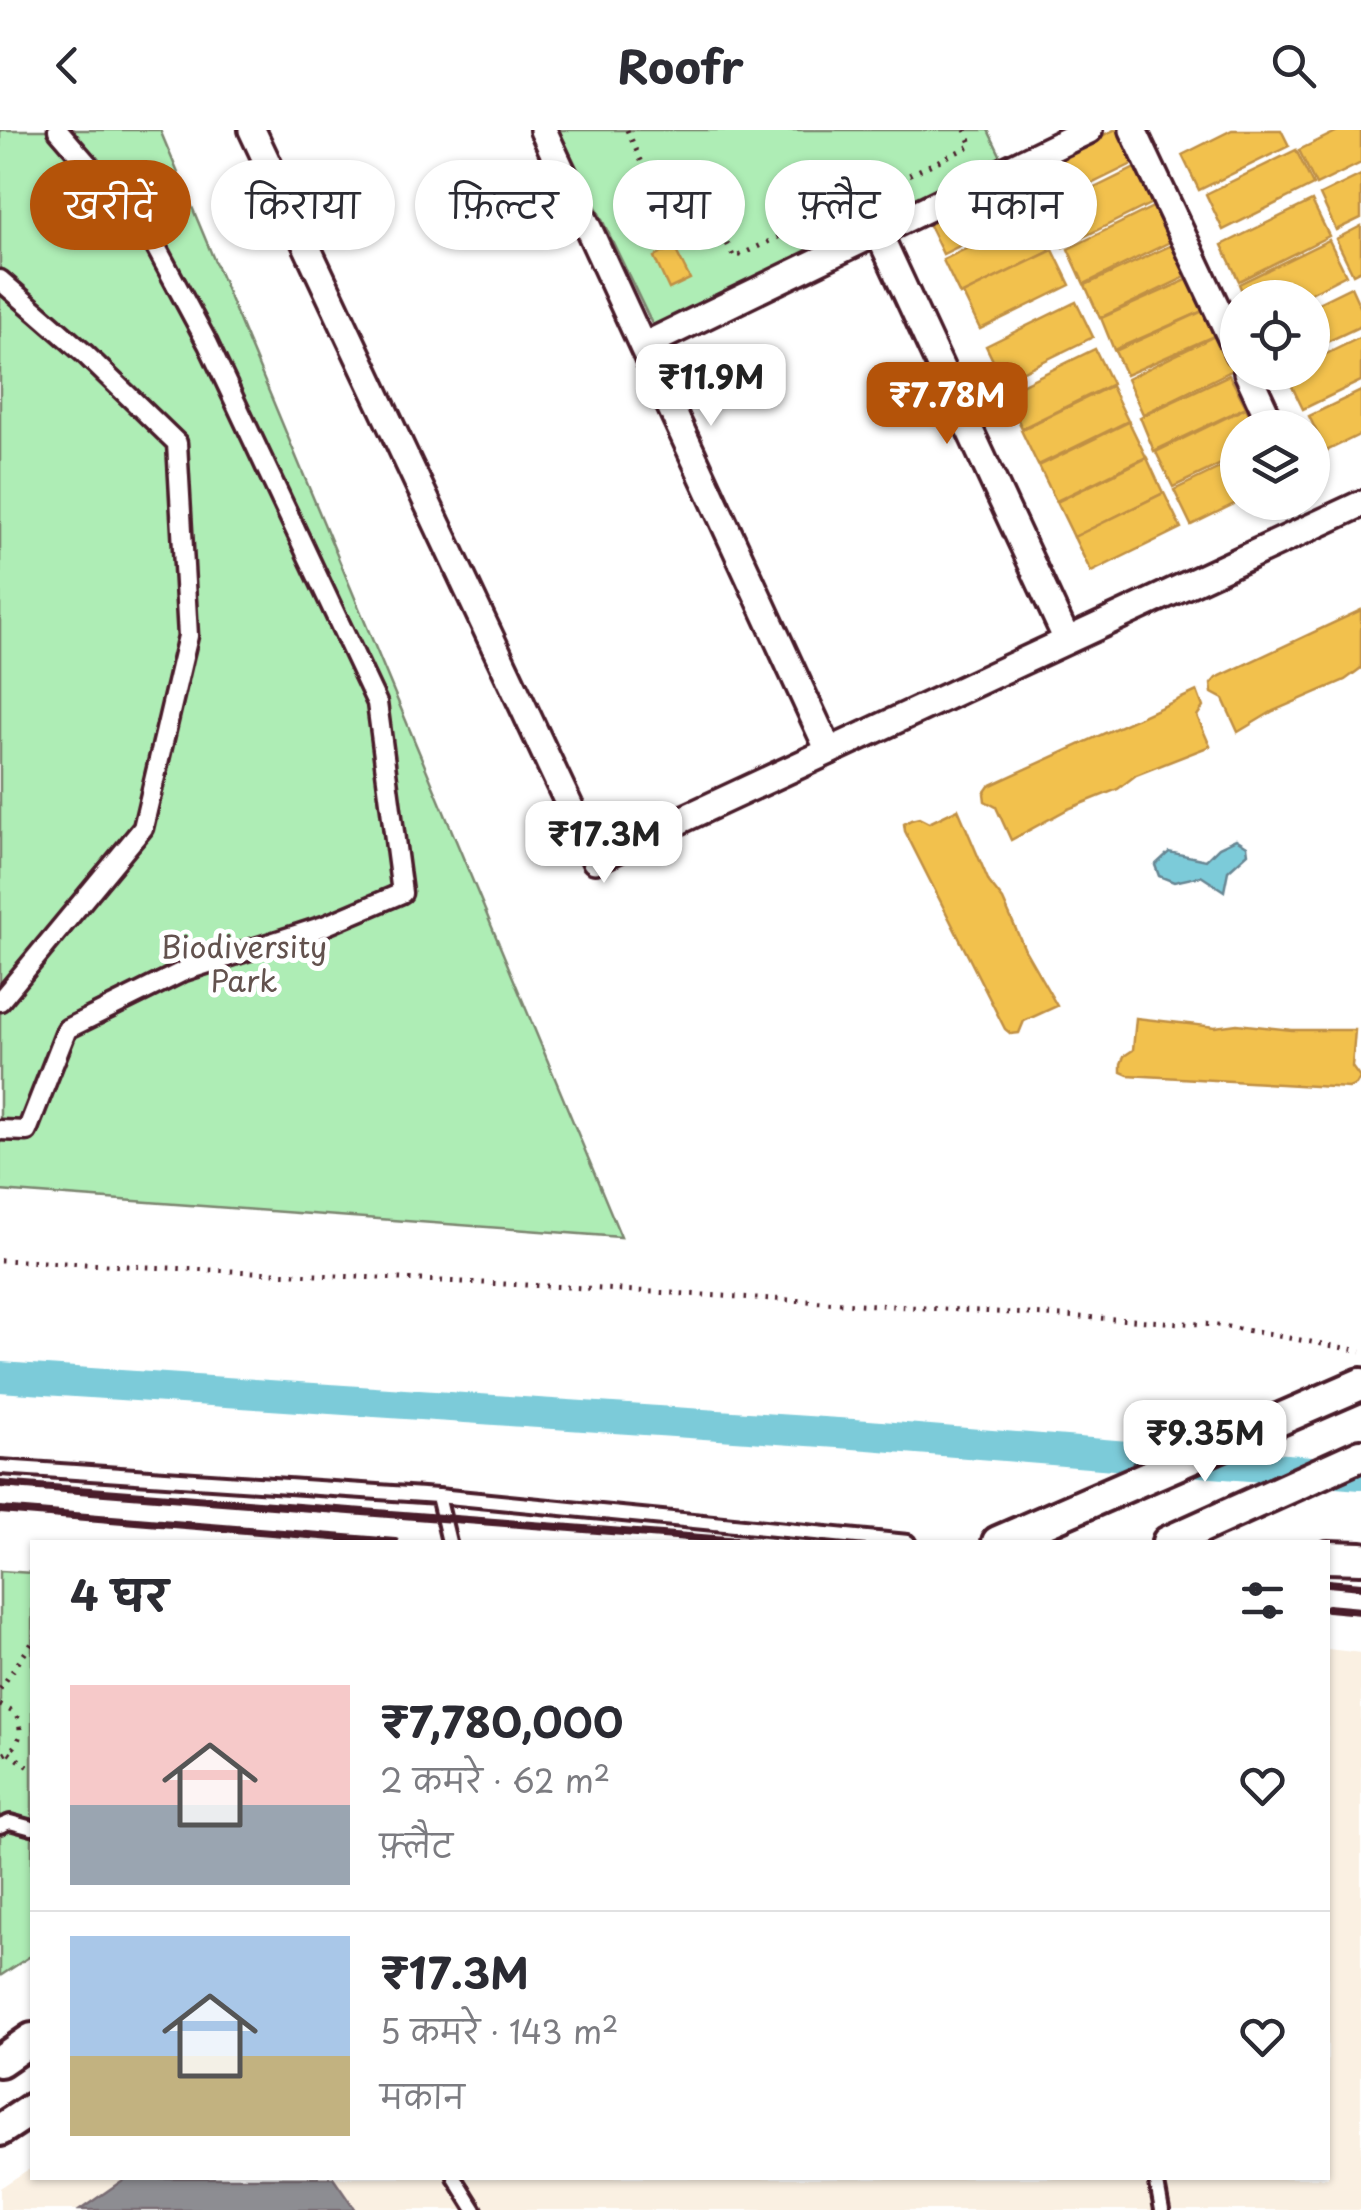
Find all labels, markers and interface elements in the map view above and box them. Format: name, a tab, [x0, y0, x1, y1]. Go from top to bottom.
text: Roofr	[617, 31, 744, 99]
icon: back	[40, 38, 95, 93]
icon: search	[1266, 38, 1321, 93]
chip: खरीदें	[30, 160, 191, 250]
chip: किराया	[211, 160, 395, 250]
chip: फ़िल्टर	[415, 160, 593, 250]
chip: नया	[613, 160, 745, 250]
chip: फ़्लैट	[765, 160, 915, 250]
chip: मकान	[935, 160, 1097, 250]
map controls	[1220, 280, 1330, 520]
button: locate	[1220, 280, 1330, 390]
pin: ₹11.9M	[630, 344, 792, 429]
text: ₹11.9M	[658, 352, 764, 400]
pin: ₹7.78M	[866, 362, 1028, 447]
text: ₹7.78M	[889, 370, 1005, 418]
button: layers	[1220, 410, 1330, 520]
pin: ₹17.3M	[523, 801, 685, 886]
text: ₹17.3M	[547, 809, 661, 857]
park label: Biodiversity Park	[161, 923, 327, 1002]
pin: ₹9.35M	[1124, 1400, 1286, 1485]
text: ₹9.35M	[1145, 1408, 1265, 1456]
text: 4 घर	[70, 1562, 168, 1625]
icon: filters	[1235, 1573, 1290, 1628]
text: ₹7,780,000	[380, 1689, 623, 1752]
icon: home	[150, 1725, 270, 1845]
text: 2 कमरे · 62 m²	[380, 1756, 610, 1804]
icon: heart	[1235, 1758, 1290, 1813]
text: फ़्लैट	[380, 1821, 453, 1869]
text: ₹17.3M	[380, 1940, 529, 2003]
icon: home	[150, 1976, 270, 2096]
text: 5 कमरे · 143 m²	[380, 2007, 618, 2055]
icon: heart	[1235, 2009, 1290, 2064]
text: मकान	[380, 2072, 465, 2120]

